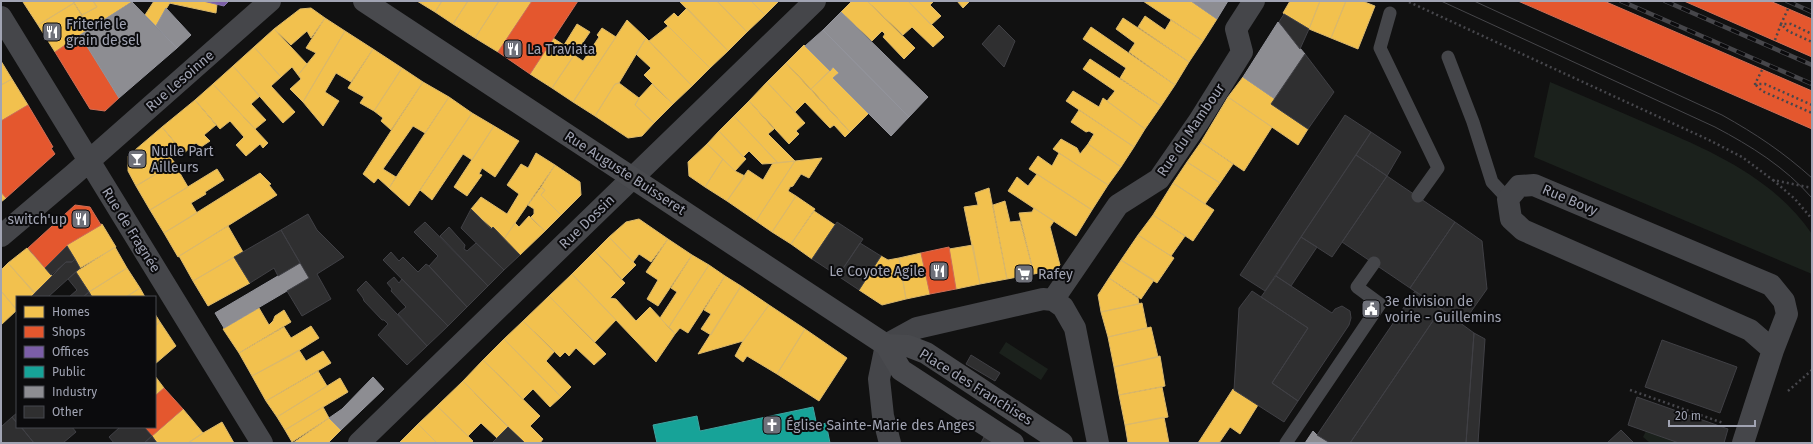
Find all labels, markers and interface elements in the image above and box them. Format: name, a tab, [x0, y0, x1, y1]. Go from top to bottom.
place label: Friterie le grain de sel	[66, 16, 140, 49]
restaurant icon: Friterie le grain de sel	[41, 21, 63, 43]
restaurant icon: La Traviata	[502, 38, 524, 60]
place label: La Traviata	[527, 41, 595, 58]
street label: Rue Lesoinne	[142, 47, 218, 115]
street label: Rue du Mambour	[1154, 80, 1229, 180]
street label: Rue Auguste Buisseret	[561, 127, 690, 219]
place label: Nulle Part Ailleurs	[151, 143, 215, 176]
bar icon: Nulle Part Ailleurs	[126, 148, 148, 170]
street label: Rue Bovy	[1540, 181, 1600, 219]
street label: Rue de Fragnée	[98, 184, 164, 276]
street label: Rue Dossin	[556, 191, 618, 253]
restaurant icon: switch'up	[70, 208, 92, 230]
place label: switch'up	[7, 211, 67, 228]
restaurant icon: Le Coyote Agile	[928, 260, 950, 282]
place label: Le Coyote Agile	[829, 263, 925, 280]
supermarket icon: Rafey	[1013, 263, 1035, 285]
place label: Rafey	[1038, 266, 1073, 283]
place label: 3e division de voirie - Guillemins	[1385, 293, 1502, 326]
legend	[16, 296, 156, 428]
public building icon: 3e division de voirie - Guillemins	[1360, 298, 1382, 320]
text: Homes	[52, 305, 90, 319]
text: Shops	[52, 325, 86, 339]
text: Offices	[52, 345, 89, 359]
street label: Place des Franchises	[916, 345, 1036, 429]
text: Public	[52, 365, 86, 379]
text: Industry	[52, 385, 97, 399]
scale bar	[1669, 402, 1755, 428]
text: Other	[52, 405, 83, 419]
text: 20 m	[1675, 409, 1701, 423]
church icon: Église Sainte-Marie des Anges	[761, 414, 783, 436]
place label: Église Sainte-Marie des Anges	[786, 416, 975, 434]

